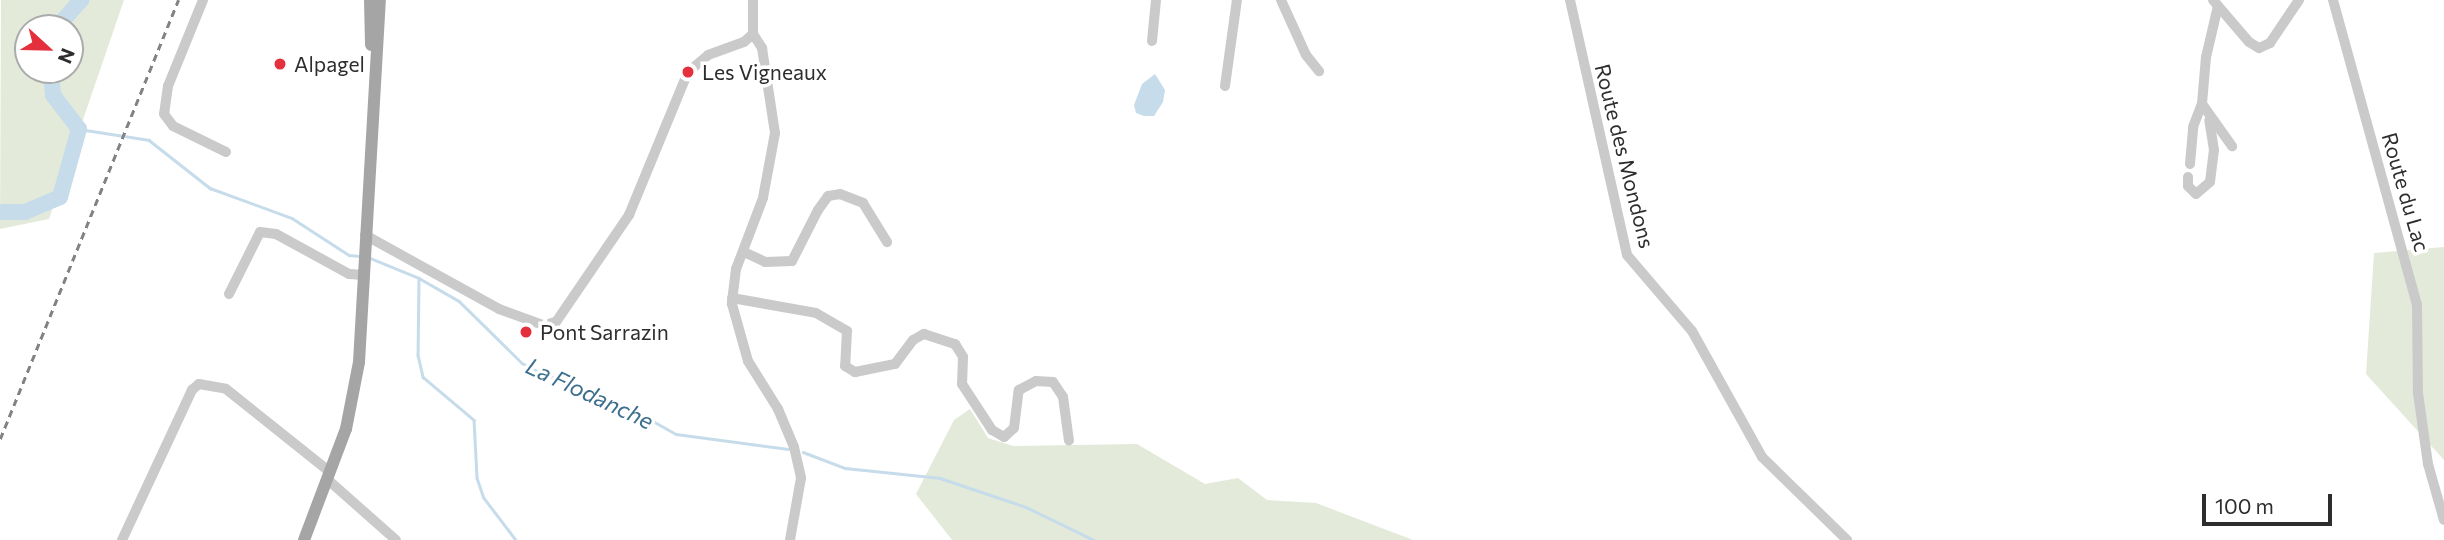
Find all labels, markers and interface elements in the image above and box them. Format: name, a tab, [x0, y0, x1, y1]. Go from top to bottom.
north arrow	[14, 14, 84, 84]
text: N	[54, 45, 80, 67]
place label: Alpagel	[294, 51, 365, 77]
marker: Alpagel	[272, 56, 288, 72]
place label: Les Vigneaux	[702, 59, 827, 85]
street label: Route des Mondons	[1590, 61, 1660, 251]
marker: Les Vigneaux	[680, 64, 696, 80]
street label: Route du Lac	[2377, 130, 2435, 254]
place label: Pont Sarrazin	[540, 319, 669, 345]
marker: Pont Sarrazin	[518, 324, 534, 340]
water label: La Flodanche	[522, 351, 658, 435]
scale bar	[2206, 480, 2336, 524]
text: 100 m	[2215, 493, 2274, 518]

